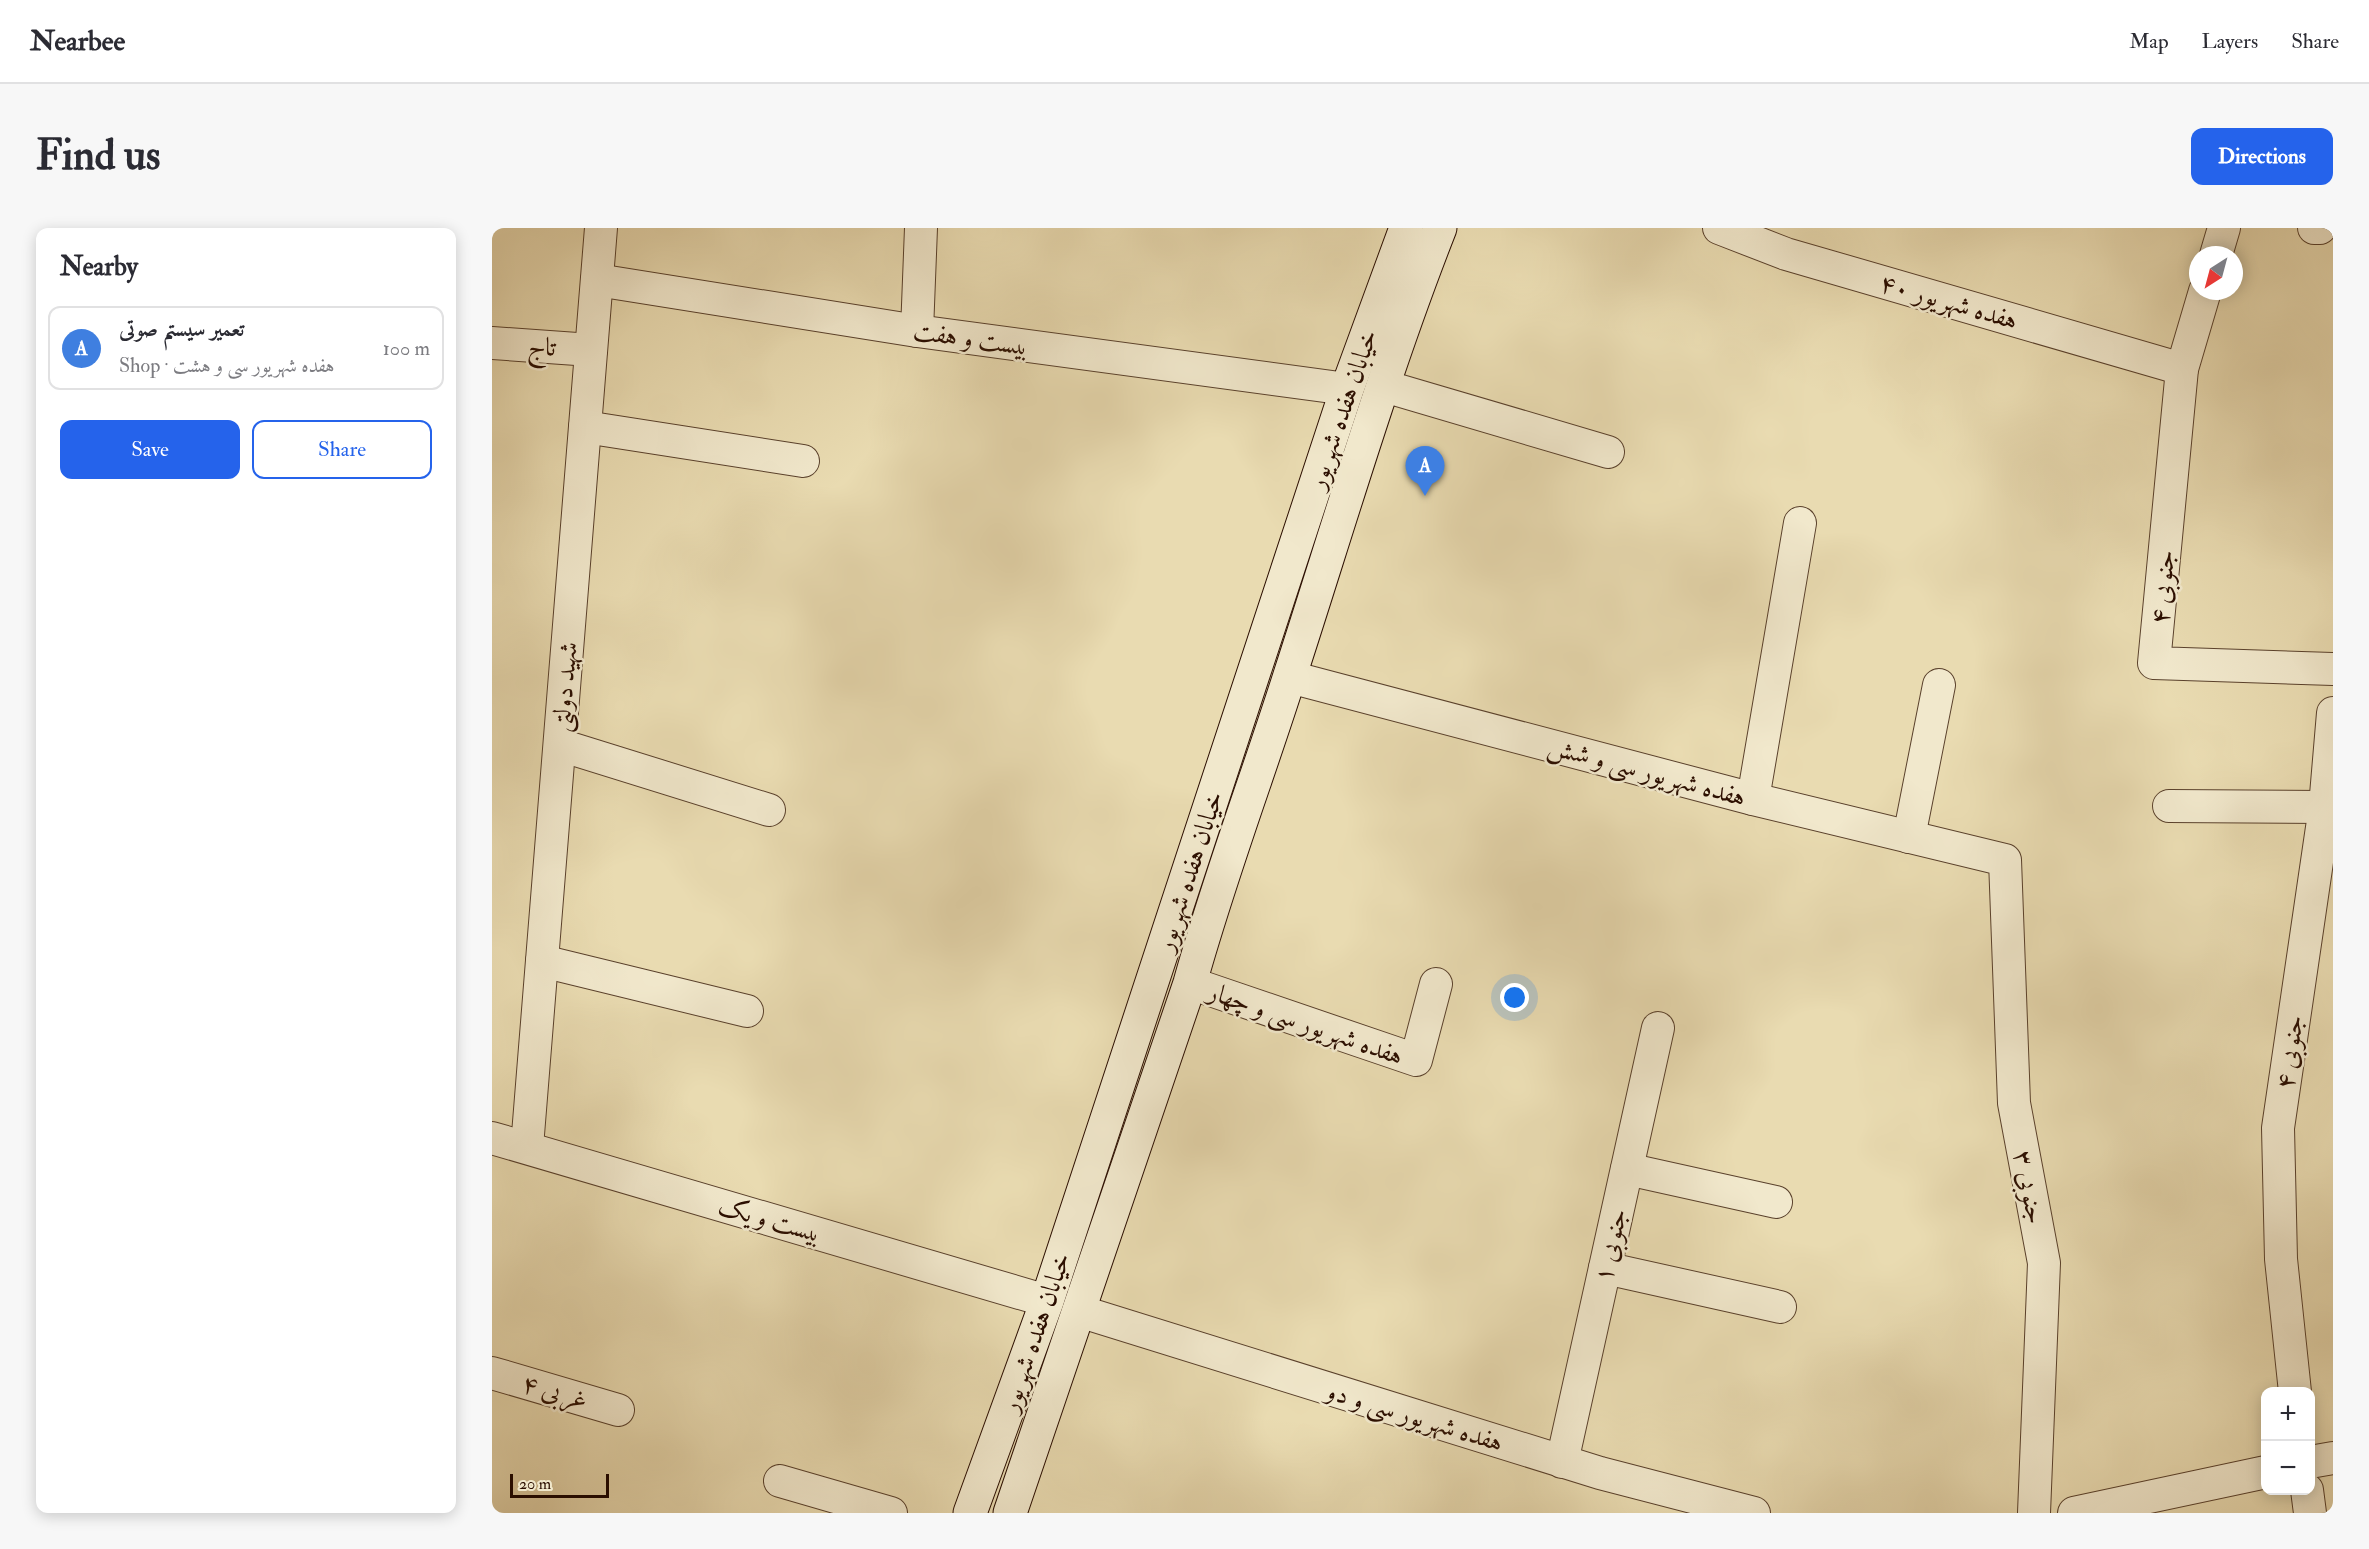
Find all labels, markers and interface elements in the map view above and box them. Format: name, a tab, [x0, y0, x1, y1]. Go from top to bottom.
text: Nearbee	[30, 24, 125, 59]
text: Map	[2129, 28, 2169, 55]
text: Layers	[2202, 28, 2258, 55]
text: Share	[2291, 28, 2339, 55]
button: Directions	[2191, 128, 2333, 185]
text: Find us	[36, 130, 160, 182]
north arrow	[2189, 246, 2243, 300]
text: Nearby	[60, 251, 138, 283]
street label: هفده شهریور ۴۰	[1876, 267, 2021, 337]
text: تعمیر سیستم صوتی	[119, 315, 245, 343]
street label: بیست و هفت	[911, 315, 1031, 363]
street label: خیابان هفده شهریور	[1300, 325, 1385, 496]
street label: تاج	[526, 330, 558, 371]
text: A	[75, 336, 88, 361]
text: 100 m	[383, 336, 430, 361]
text: Shop · هفده شهریور سی و هشت	[119, 353, 335, 378]
button: Save	[60, 420, 240, 479]
button: Share	[252, 420, 432, 479]
pin: A	[1406, 446, 1444, 496]
street label: جنوبی ۴	[2144, 549, 2184, 626]
street label: شهید دولتی	[545, 641, 587, 734]
street label: هفده شهریور سی و شش	[1544, 730, 1749, 816]
street label: خیابان هفده شهریور	[1148, 787, 1231, 958]
street label: هفده شهریور سی و چهار	[1200, 975, 1408, 1074]
your location	[1500, 983, 1529, 1012]
street label: جنوبی ۴	[2269, 1013, 2313, 1091]
street label: جنوبی ۳	[2004, 1148, 2052, 1227]
street label: بیست و یک	[714, 1190, 825, 1250]
street label: جنوبی ۱	[1587, 1205, 1637, 1285]
street label: خیابان هفده شهریور	[993, 1248, 1078, 1419]
street label: غربی ۴	[518, 1367, 591, 1418]
street label: هفده شهریور سی و دو	[1319, 1374, 1507, 1461]
map controls	[2261, 1387, 2315, 1495]
button: +	[2261, 1387, 2315, 1441]
button: −	[2261, 1441, 2315, 1495]
scale bar	[510, 1471, 609, 1498]
text: 20 m	[519, 1474, 551, 1494]

